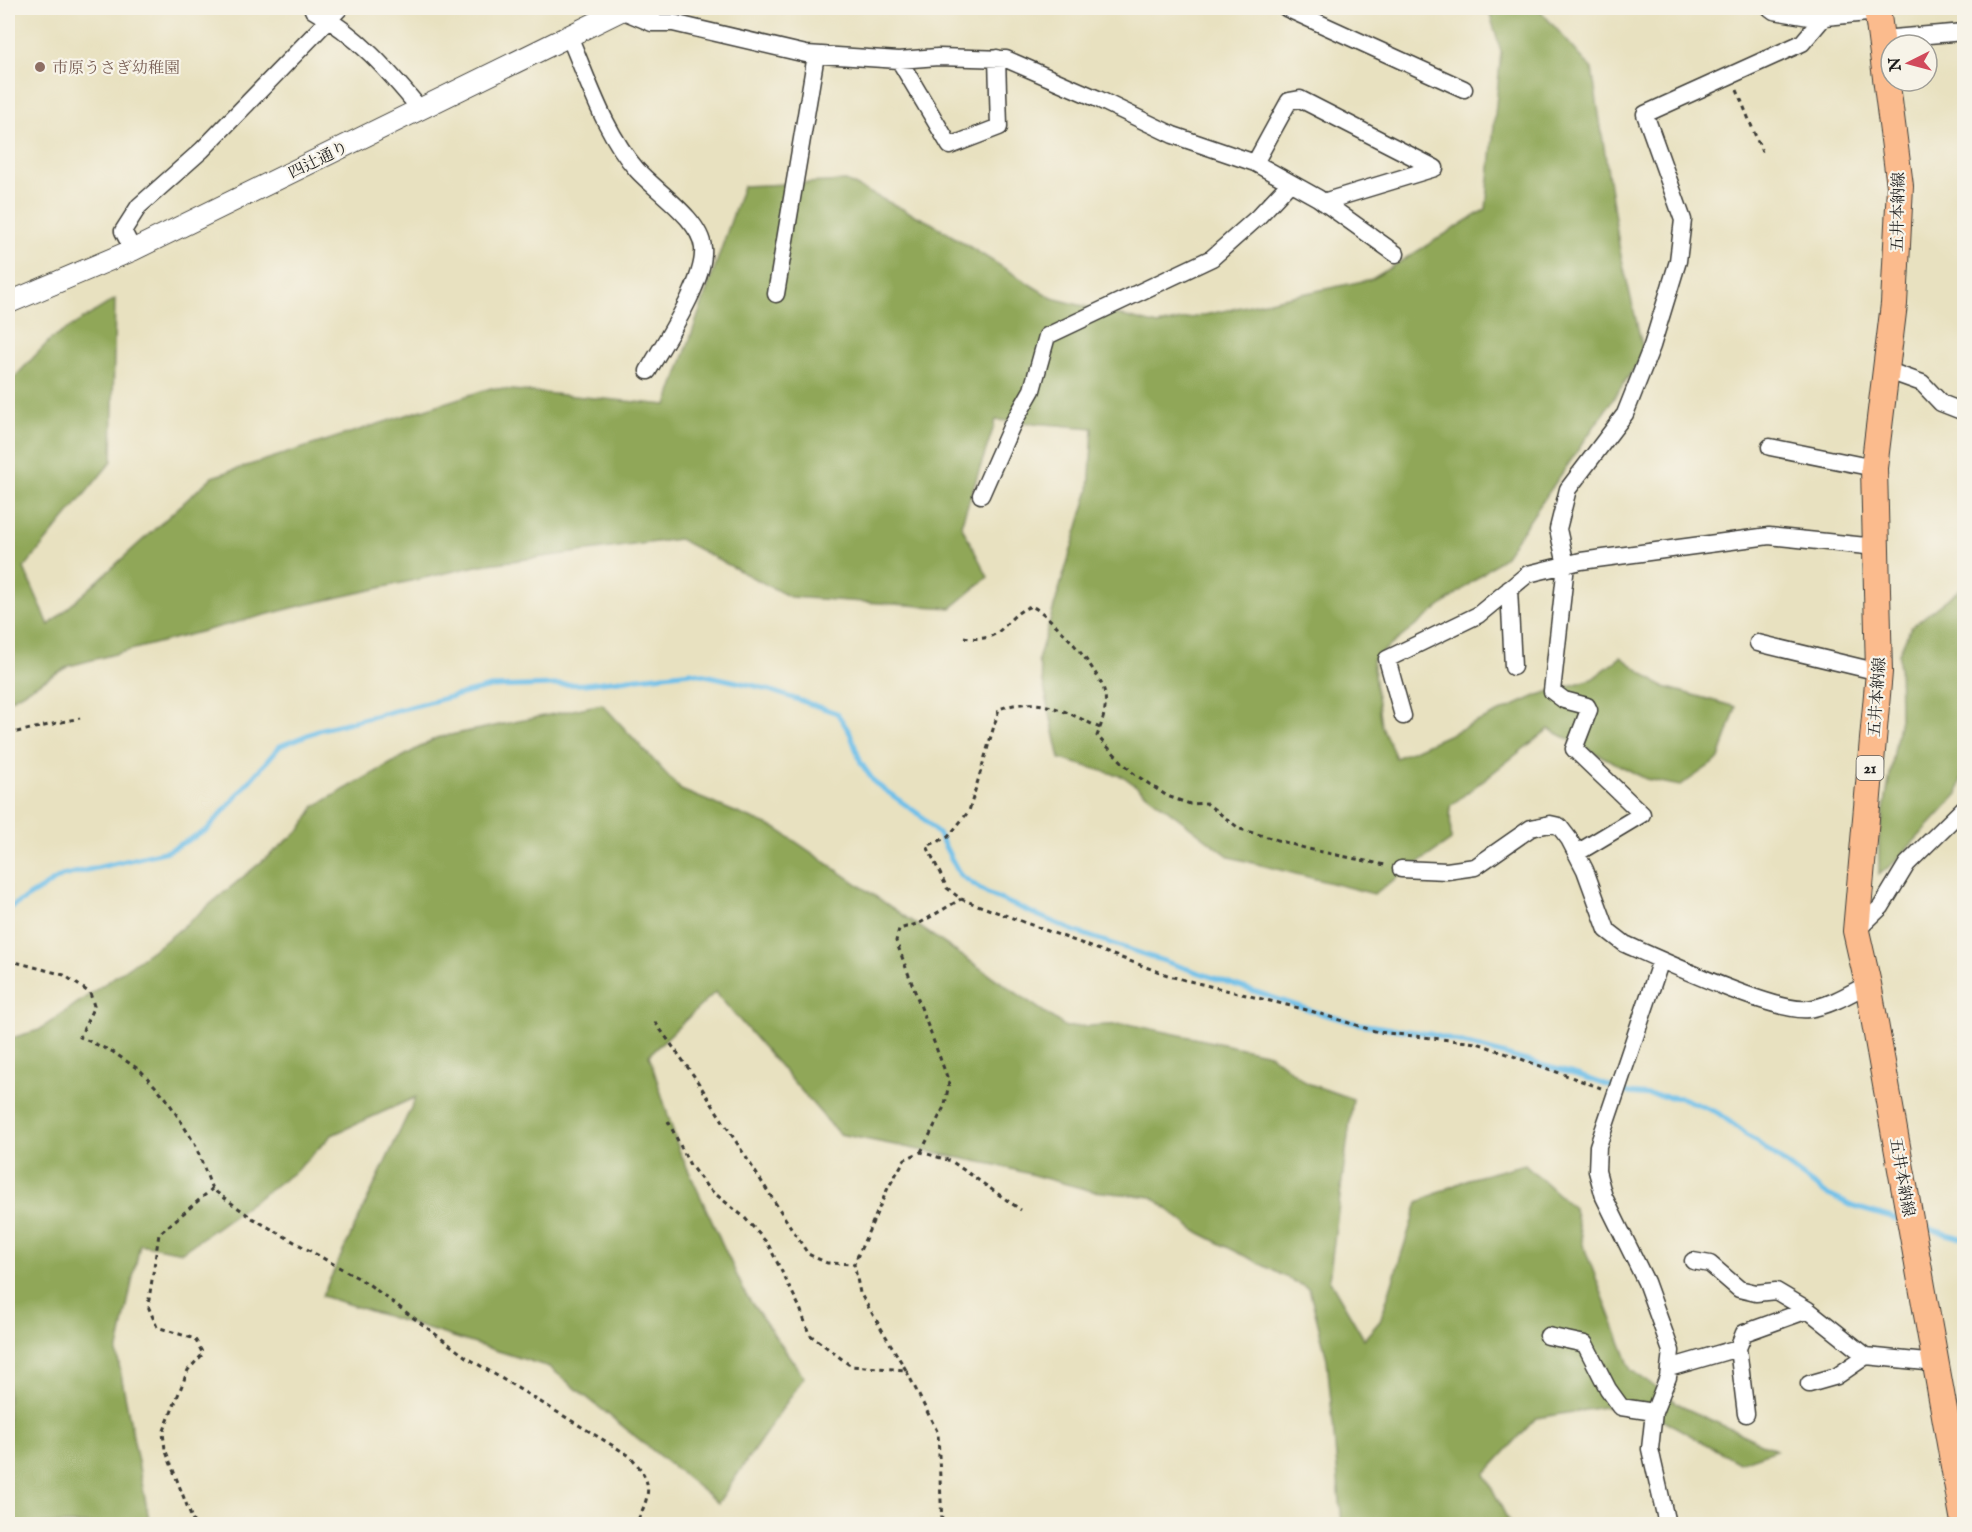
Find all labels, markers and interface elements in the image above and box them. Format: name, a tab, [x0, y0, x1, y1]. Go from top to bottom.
north arrow	[1879, 33, 1939, 93]
text: N	[1885, 56, 1907, 73]
place label: 市原うさぎ幼稚園	[52, 59, 180, 79]
marker: 市原うさぎ幼稚園	[33, 60, 47, 74]
street label: 四辻通り	[286, 138, 352, 184]
street label: 五井本納線	[1888, 172, 1910, 252]
street label: 五井本納線	[1865, 657, 1891, 738]
road number: 21	[1856, 756, 1884, 780]
street label: 五井本納線	[1884, 1136, 1918, 1218]

